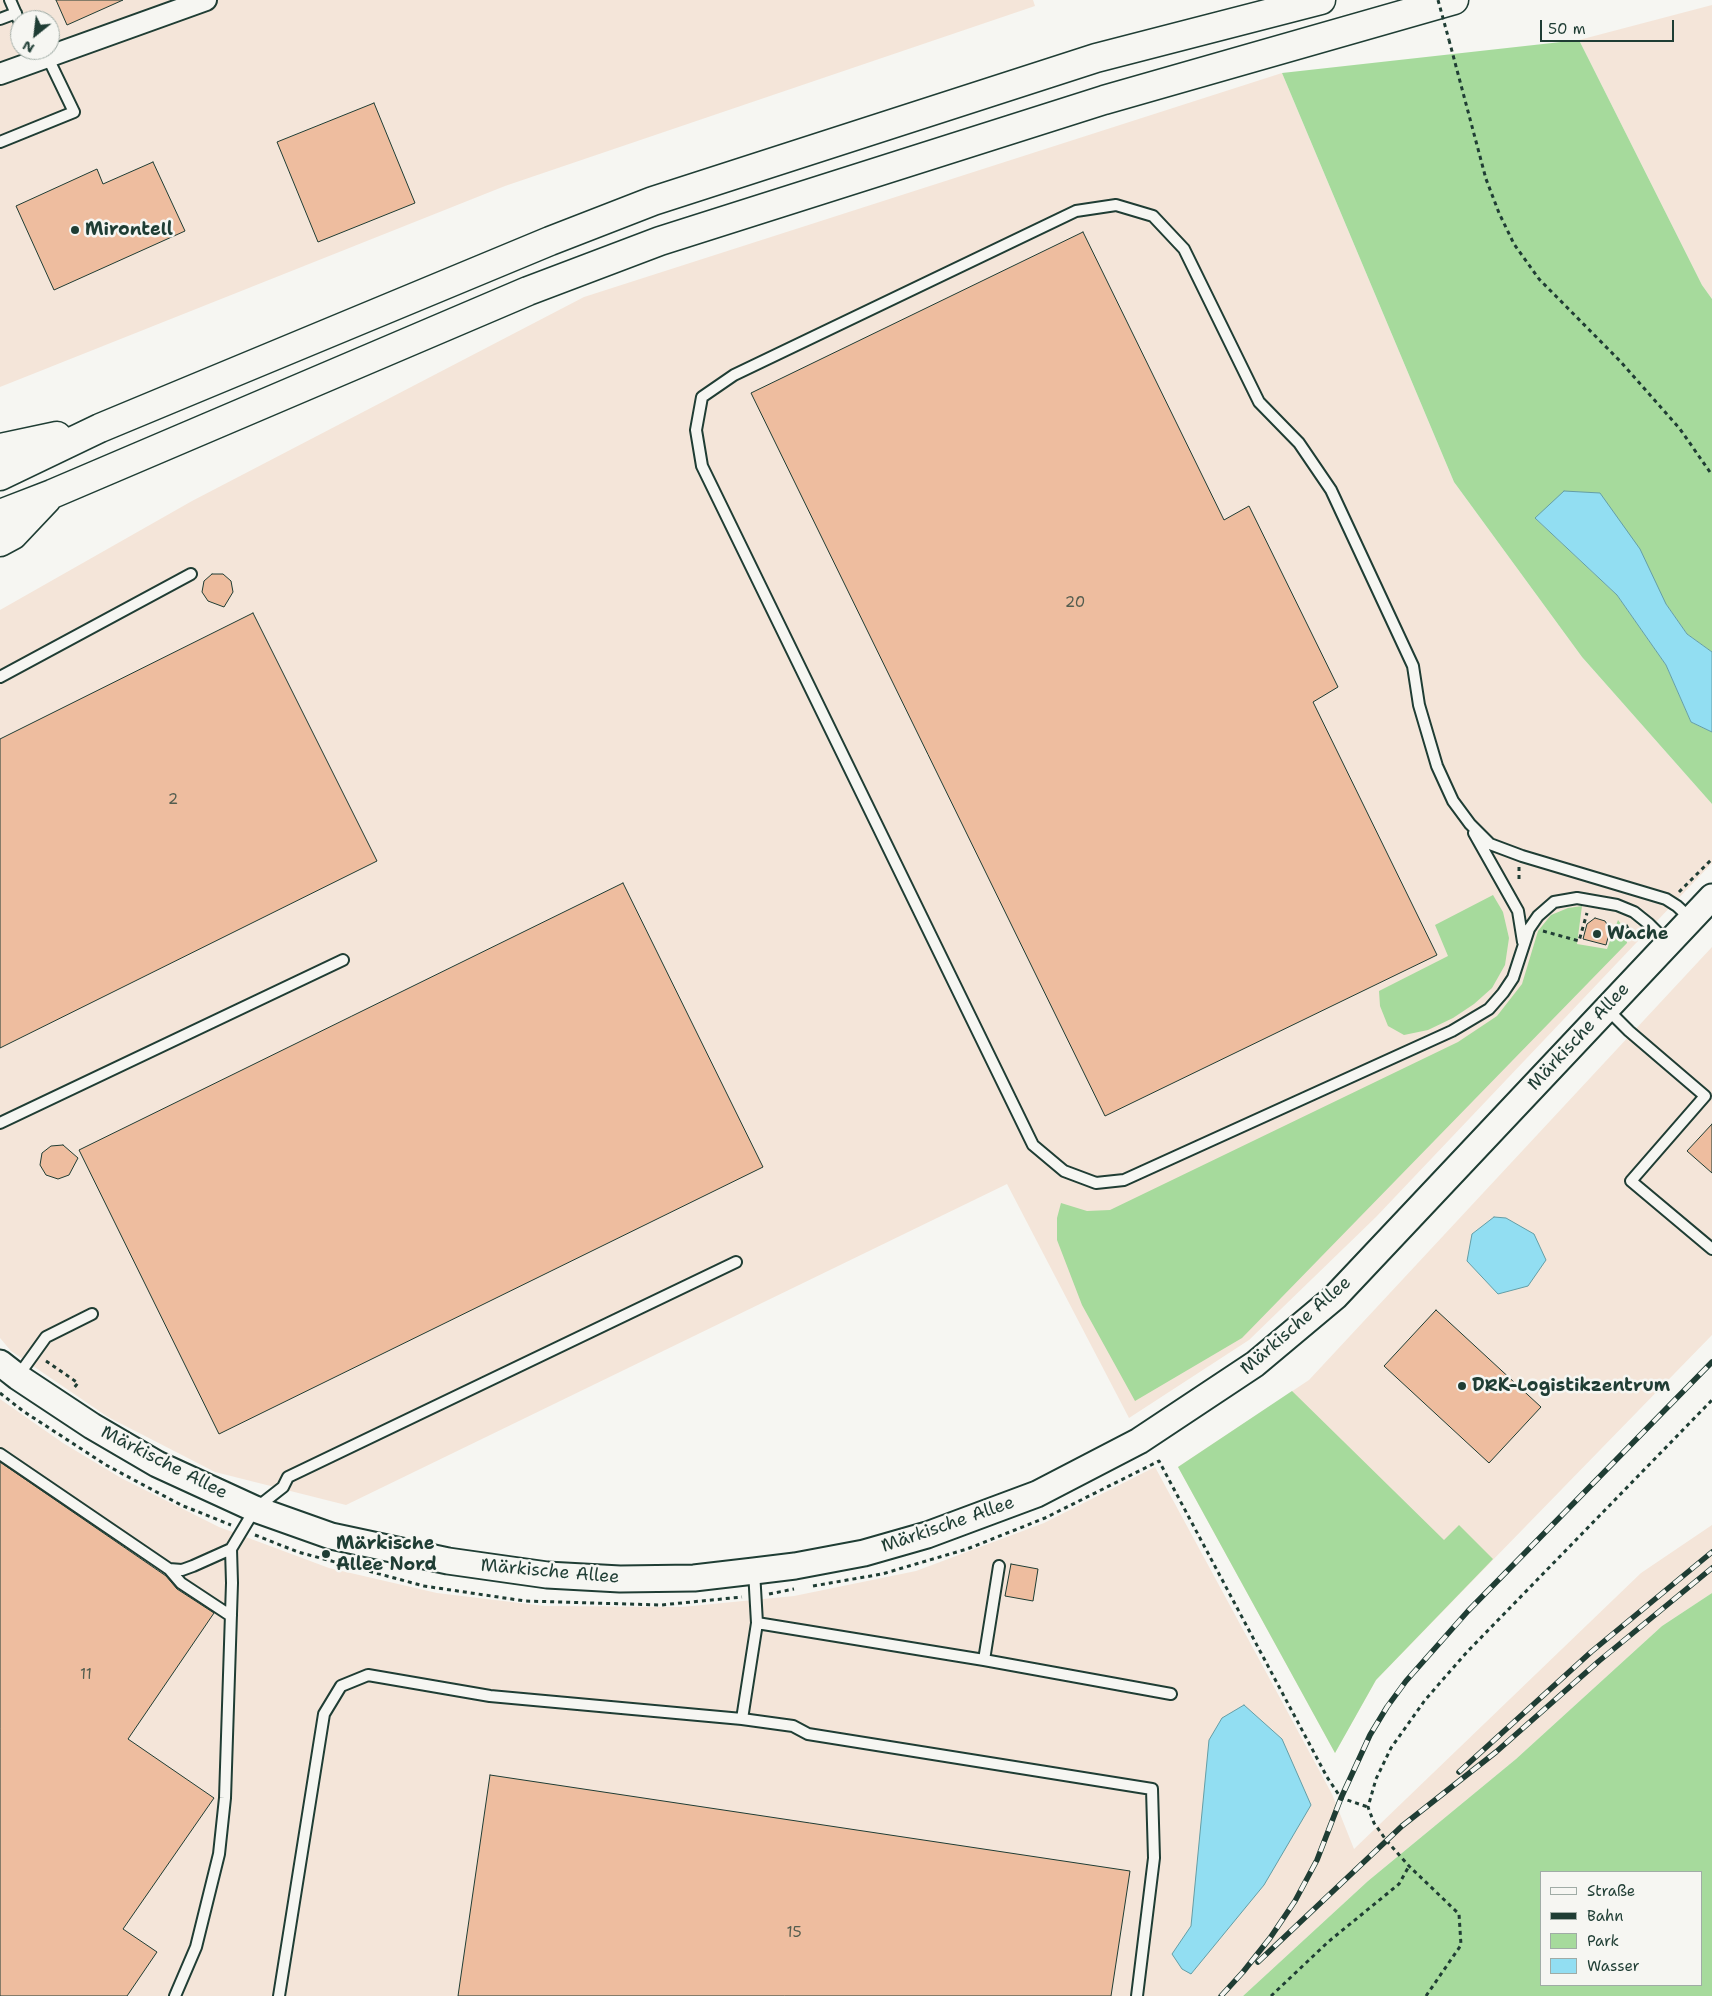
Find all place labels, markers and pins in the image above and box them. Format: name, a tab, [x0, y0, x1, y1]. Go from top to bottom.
place label: Mirontell	[85, 219, 173, 241]
marker: Mirontell	[69, 224, 81, 236]
place label: Wache	[1607, 923, 1669, 945]
marker: Wache	[1591, 928, 1603, 940]
place label: DRK-Logistikzentrum	[1472, 1375, 1670, 1397]
marker: DRK-Logistikzentrum	[1456, 1380, 1468, 1392]
place label: Märkische Allee Nord	[336, 1533, 437, 1576]
marker: Märkische Allee Nord	[320, 1548, 332, 1560]

